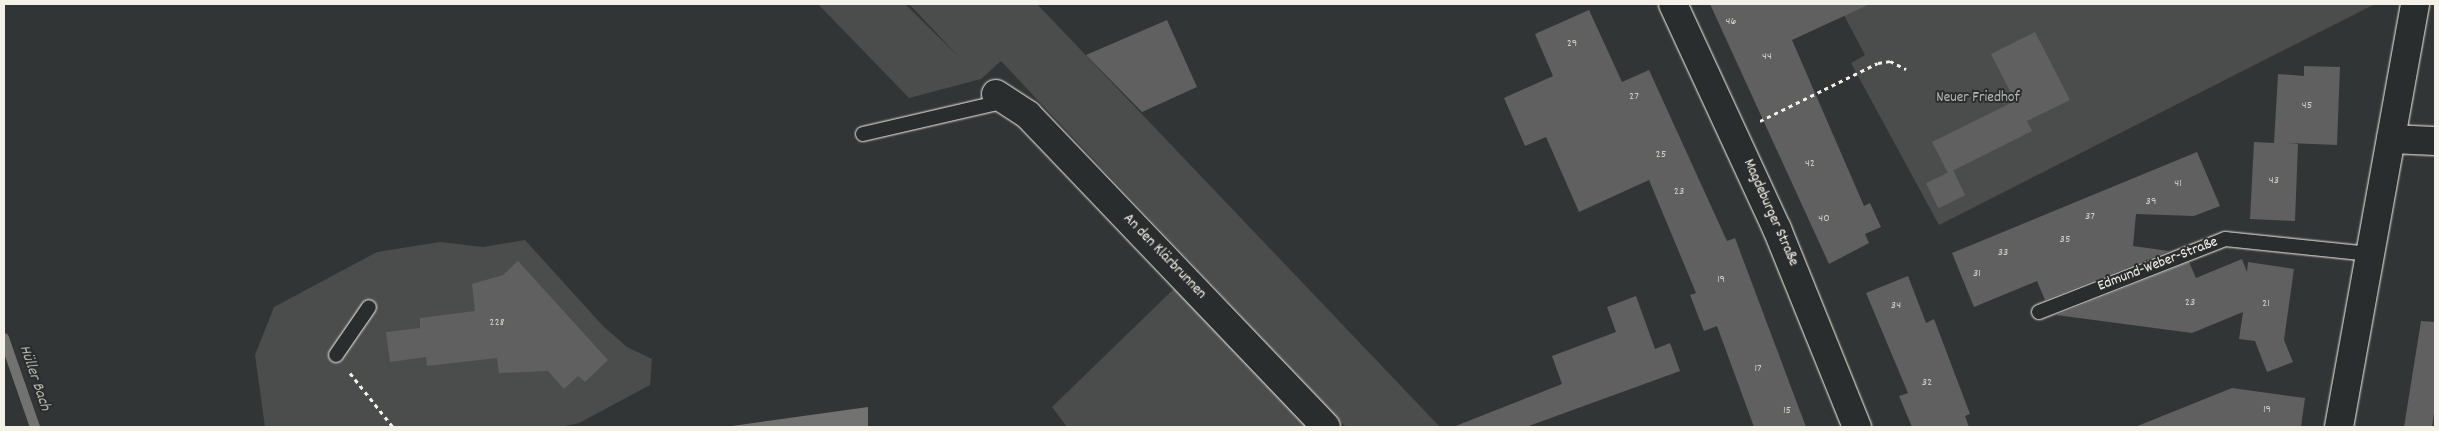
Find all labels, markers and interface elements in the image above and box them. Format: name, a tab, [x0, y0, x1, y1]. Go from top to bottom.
house number: 46	[1726, 15, 1736, 29]
house number: 29	[1567, 37, 1577, 51]
house number: 44	[1762, 50, 1772, 64]
house number: 27	[1629, 90, 1639, 104]
park label: Neuer Friedhof	[1936, 90, 2020, 108]
house number: 45	[2302, 99, 2312, 113]
house number: 25	[1656, 148, 1666, 162]
street label: Magdeburger Straße	[1738, 157, 1802, 269]
house number: 42	[1805, 157, 1815, 171]
house number: 43	[2269, 174, 2279, 188]
house number: 41	[2174, 177, 2182, 191]
house number: 23	[1674, 185, 1684, 199]
house number: 39	[2146, 195, 2156, 209]
street label: An den Klärbrunnen	[1119, 210, 1209, 304]
house number: 37	[2085, 210, 2095, 224]
house number: 40	[1818, 212, 1830, 226]
house number: 35	[2060, 233, 2070, 247]
street label: Edmund-Weber-Straße	[2095, 234, 2221, 296]
house number: 33	[1998, 246, 2008, 260]
house number: 31	[1973, 267, 1981, 281]
house number: 19	[1717, 273, 1725, 287]
house number: 23	[2185, 296, 2195, 310]
house number: 21	[2262, 297, 2270, 311]
house number: 34	[1891, 299, 1901, 313]
house number: 228	[489, 316, 505, 330]
water label: Hüller Bach	[14, 343, 54, 413]
house number: 17	[1754, 362, 1762, 376]
house number: 32	[1922, 376, 1932, 390]
house number: 19	[2263, 403, 2271, 417]
house number: 15	[1783, 404, 1791, 418]

